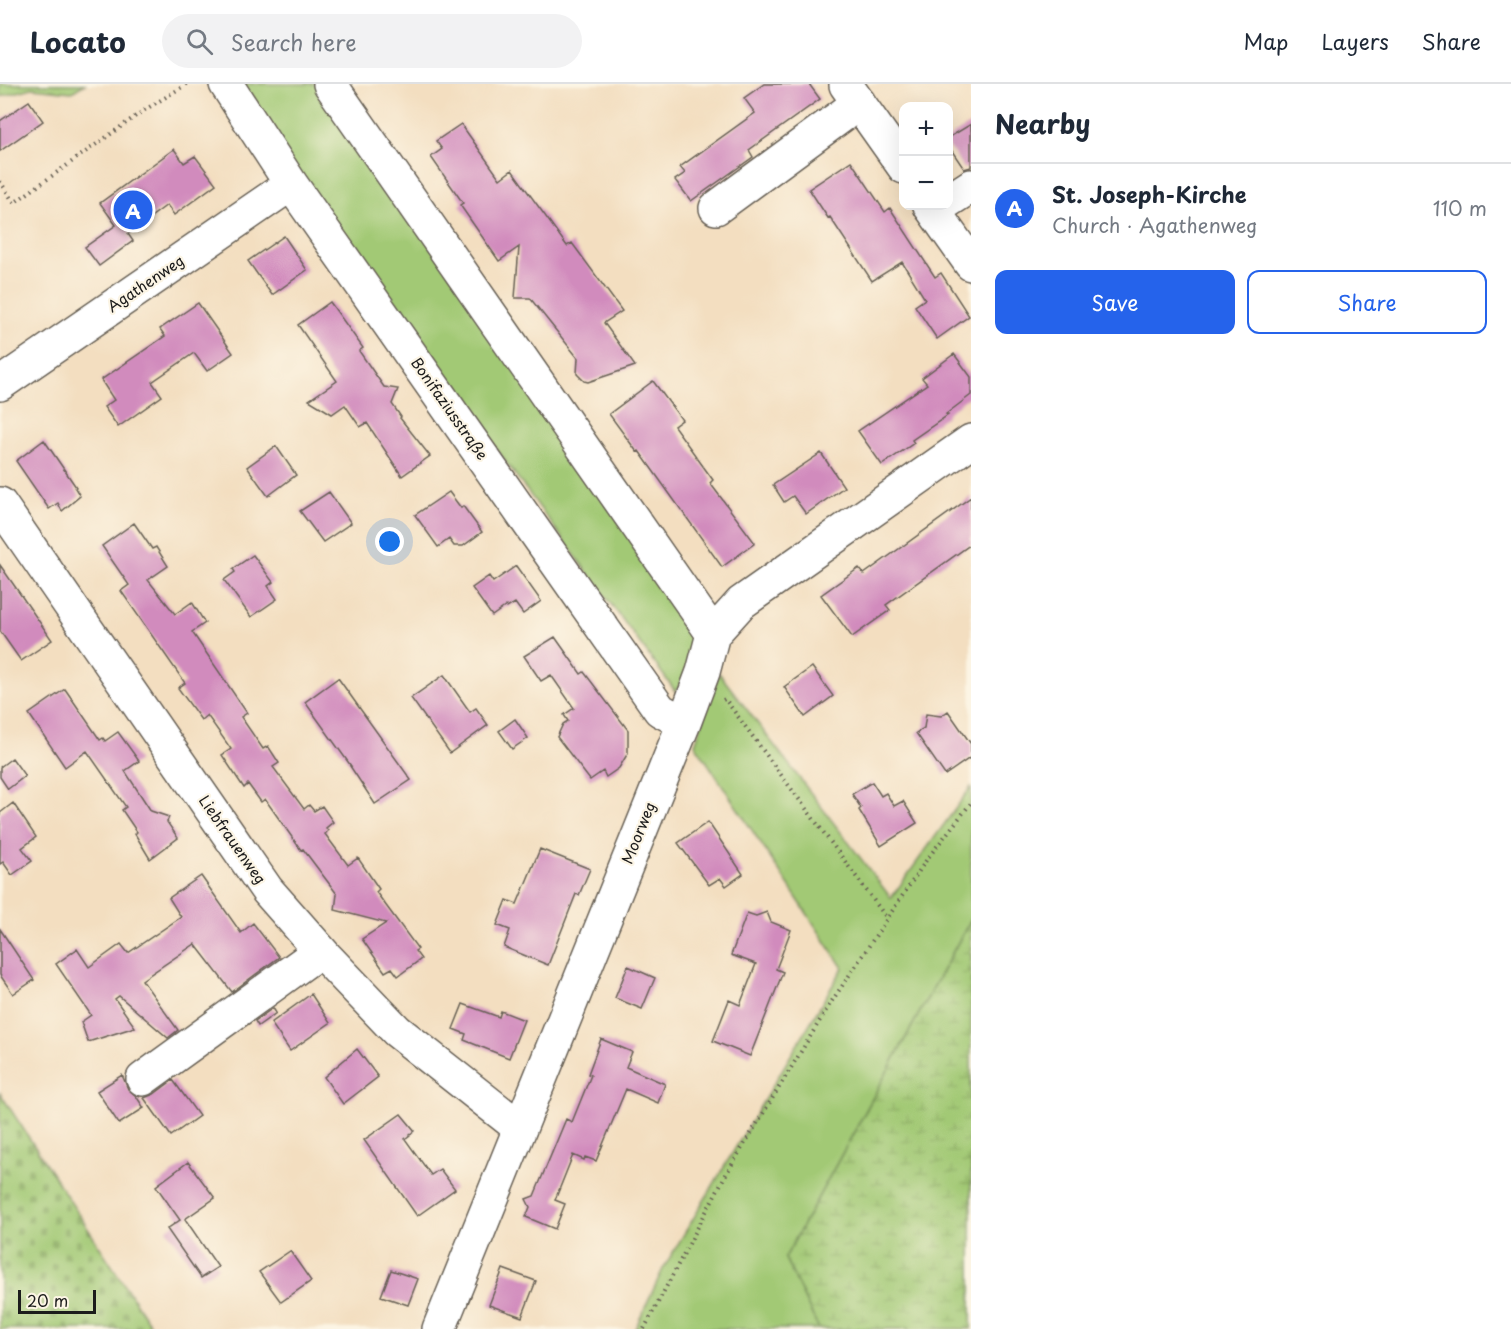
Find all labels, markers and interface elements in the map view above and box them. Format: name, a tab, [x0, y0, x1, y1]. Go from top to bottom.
search box	[162, 14, 582, 68]
text: Locato	[30, 20, 126, 63]
icon: search	[183, 25, 216, 58]
text: Search here	[231, 25, 357, 58]
text: Map	[1244, 25, 1288, 57]
text: Layers	[1321, 25, 1389, 57]
text: Share	[1422, 25, 1481, 57]
map controls	[899, 102, 953, 210]
button: +	[899, 102, 953, 156]
text: Nearby	[995, 104, 1090, 143]
button: −	[899, 156, 953, 210]
text: St. Joseph-Kirche	[1052, 177, 1247, 210]
pin: A	[114, 188, 152, 232]
text: A	[1007, 193, 1022, 223]
text: 110 m	[1433, 193, 1487, 223]
text: Church · Agathenweg	[1052, 210, 1257, 240]
street label: Agathenweg	[102, 248, 188, 317]
button: Save	[995, 270, 1235, 334]
button: Share	[1247, 270, 1487, 334]
street label: Bonifaziusstraße	[406, 352, 494, 464]
your location	[375, 527, 404, 556]
street label: Liebfrauenweg	[194, 790, 272, 888]
street label: Moorweg	[615, 798, 661, 867]
scale bar	[18, 1287, 96, 1314]
text: 20 m	[27, 1288, 68, 1312]

